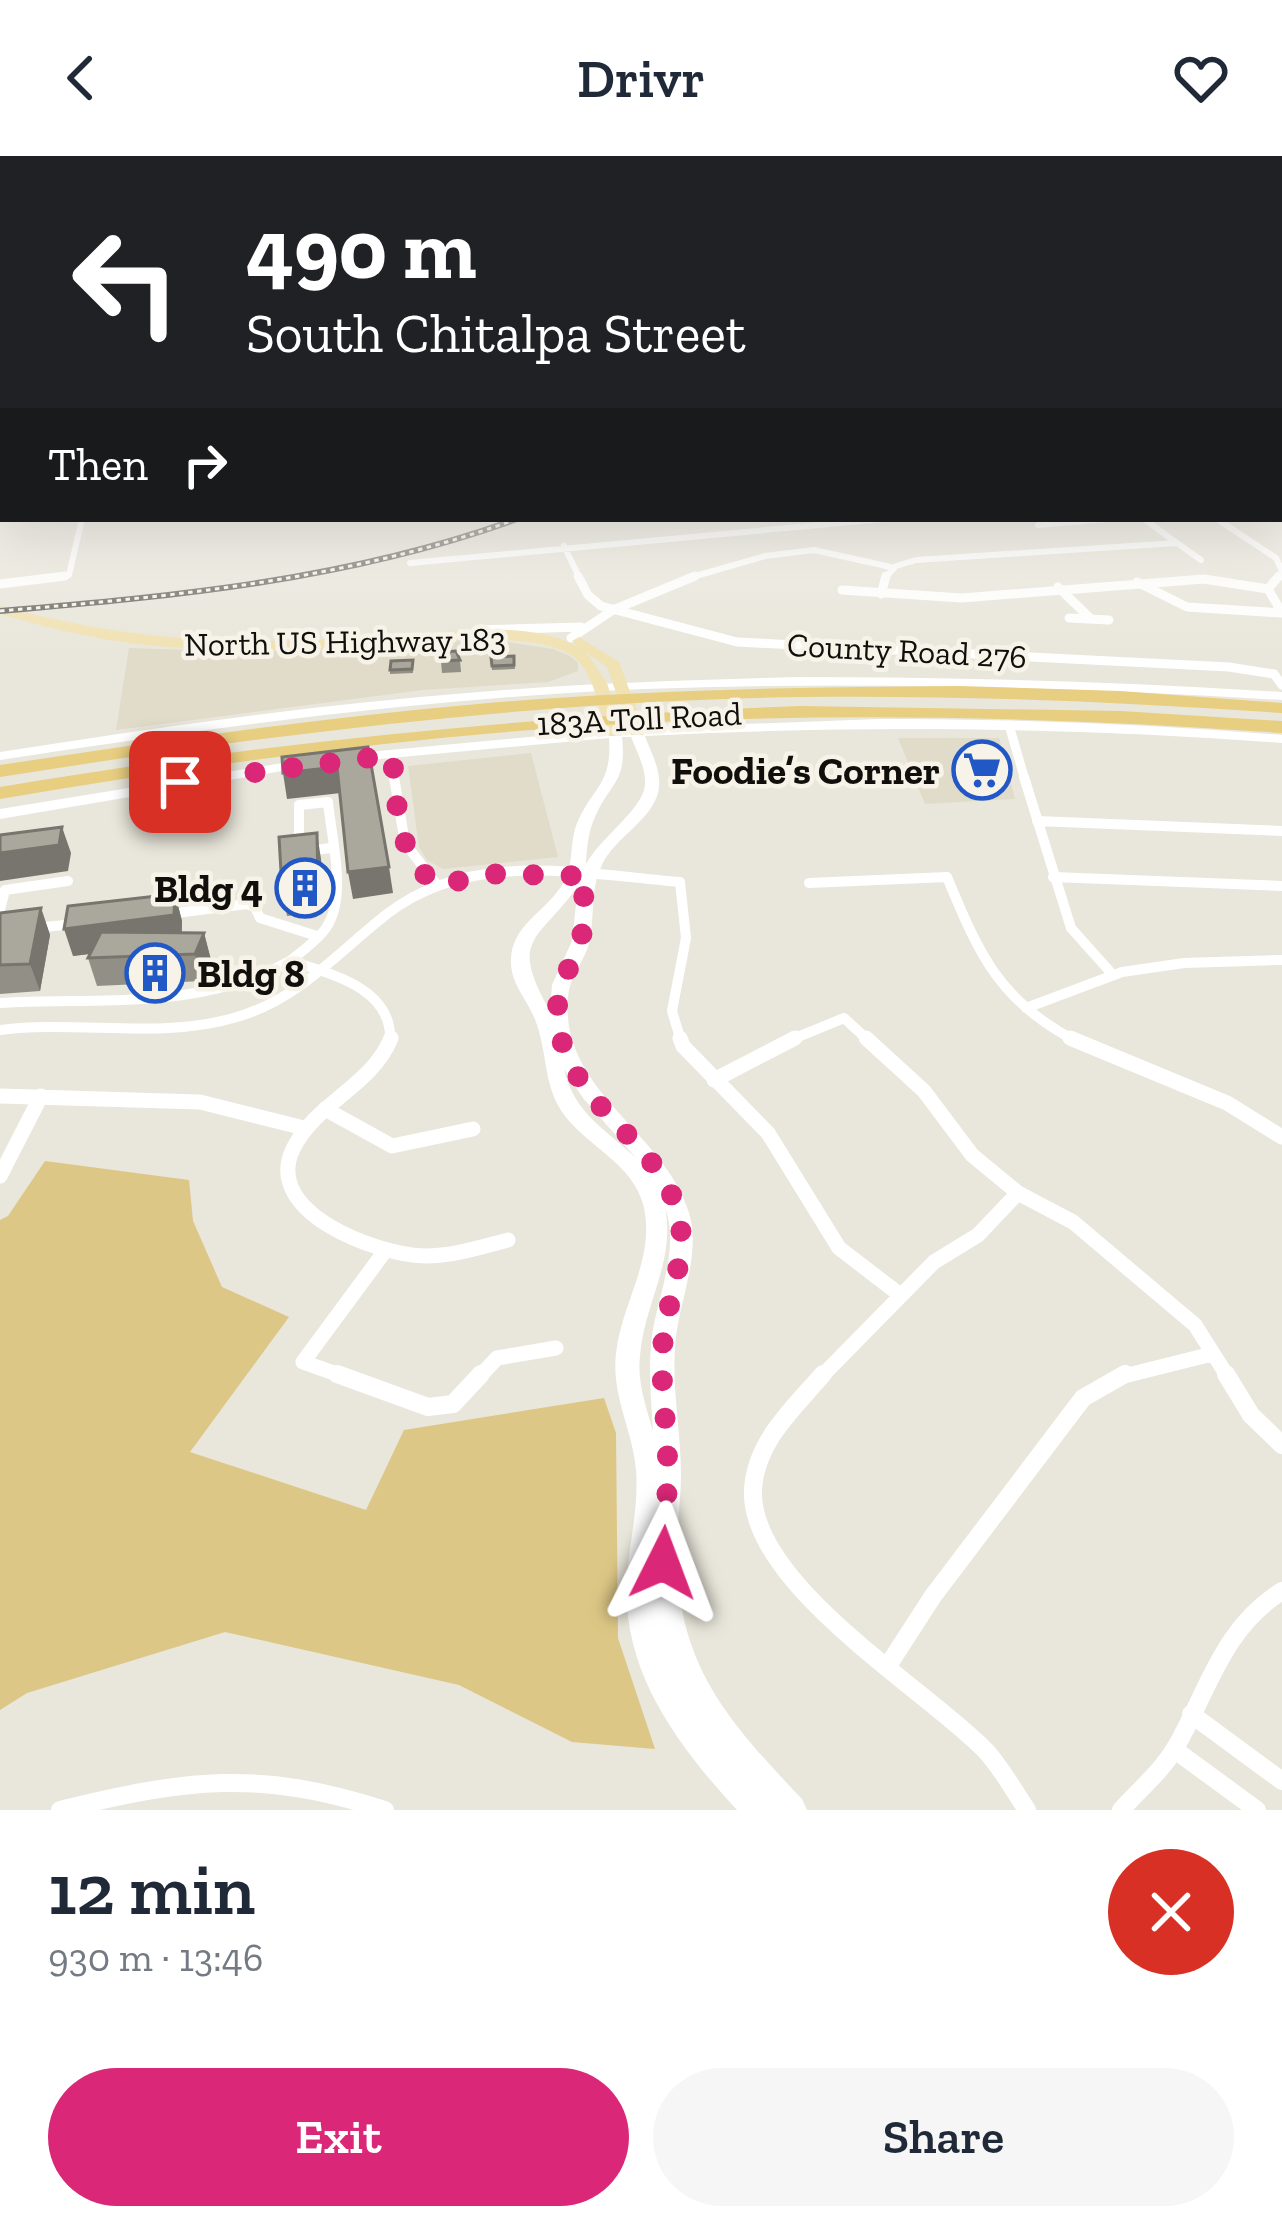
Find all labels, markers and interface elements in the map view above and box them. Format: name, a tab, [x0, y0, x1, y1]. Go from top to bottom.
icon: back	[48, 45, 114, 111]
icon: heart	[1168, 45, 1234, 111]
text: Drivr	[577, 46, 705, 111]
text: 490 m	[246, 199, 477, 300]
icon: left	[48, 204, 204, 360]
text: South Chitalpa Street	[246, 301, 746, 366]
icon: right	[172, 432, 238, 498]
text: Then	[48, 438, 148, 492]
street label: North US Highway 183	[184, 619, 506, 664]
street label: County Road 276	[786, 625, 1028, 676]
street label: 183A Toll Road	[536, 694, 742, 743]
pin	[129, 731, 231, 833]
supermarket icon: Foodie’s Corner	[951, 739, 1013, 801]
place label: Foodie’s Corner	[671, 747, 940, 794]
icon: arrive	[147, 749, 213, 815]
building icon: Bldg 4	[274, 857, 336, 919]
place label: Bldg 4	[154, 865, 263, 912]
building icon: Bldg 8	[124, 942, 186, 1004]
place label: Bldg 8	[197, 950, 305, 997]
position arrow	[600, 1500, 726, 1626]
text: 12 min	[48, 1846, 255, 1932]
button: close	[1108, 1849, 1234, 1975]
text: 930 m · 13:46	[48, 1934, 264, 1981]
button: Exit	[48, 2068, 629, 2206]
button: Share	[653, 2068, 1234, 2206]

